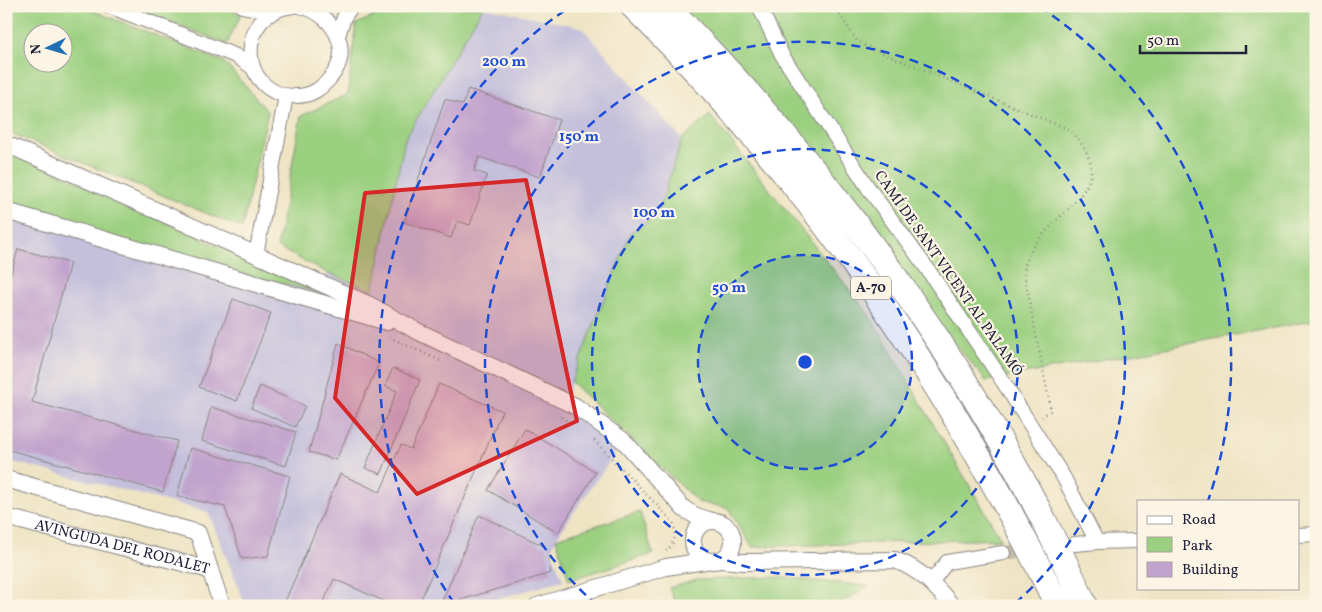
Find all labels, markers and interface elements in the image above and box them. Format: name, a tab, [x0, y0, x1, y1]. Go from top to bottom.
north arrow	[22, 22, 72, 72]
scale bar	[1140, 22, 1246, 54]
text: 50 m	[1147, 31, 1179, 52]
text: N	[27, 43, 46, 55]
text: 200 m	[482, 52, 526, 73]
text: 150 m	[559, 127, 599, 148]
street label: CAMÍ DE SANT VICENT AL PALAMÓ	[868, 167, 1028, 381]
text: 100 m	[633, 203, 676, 224]
road number: A-70	[851, 276, 891, 300]
text: 50 m	[712, 278, 746, 299]
centre of rings	[796, 353, 814, 371]
legend	[1137, 500, 1300, 590]
text: Road	[1182, 510, 1216, 531]
street label: AVINGUDA DEL RODALET	[32, 514, 212, 580]
text: Park	[1182, 536, 1213, 557]
text: Building	[1182, 560, 1239, 581]

